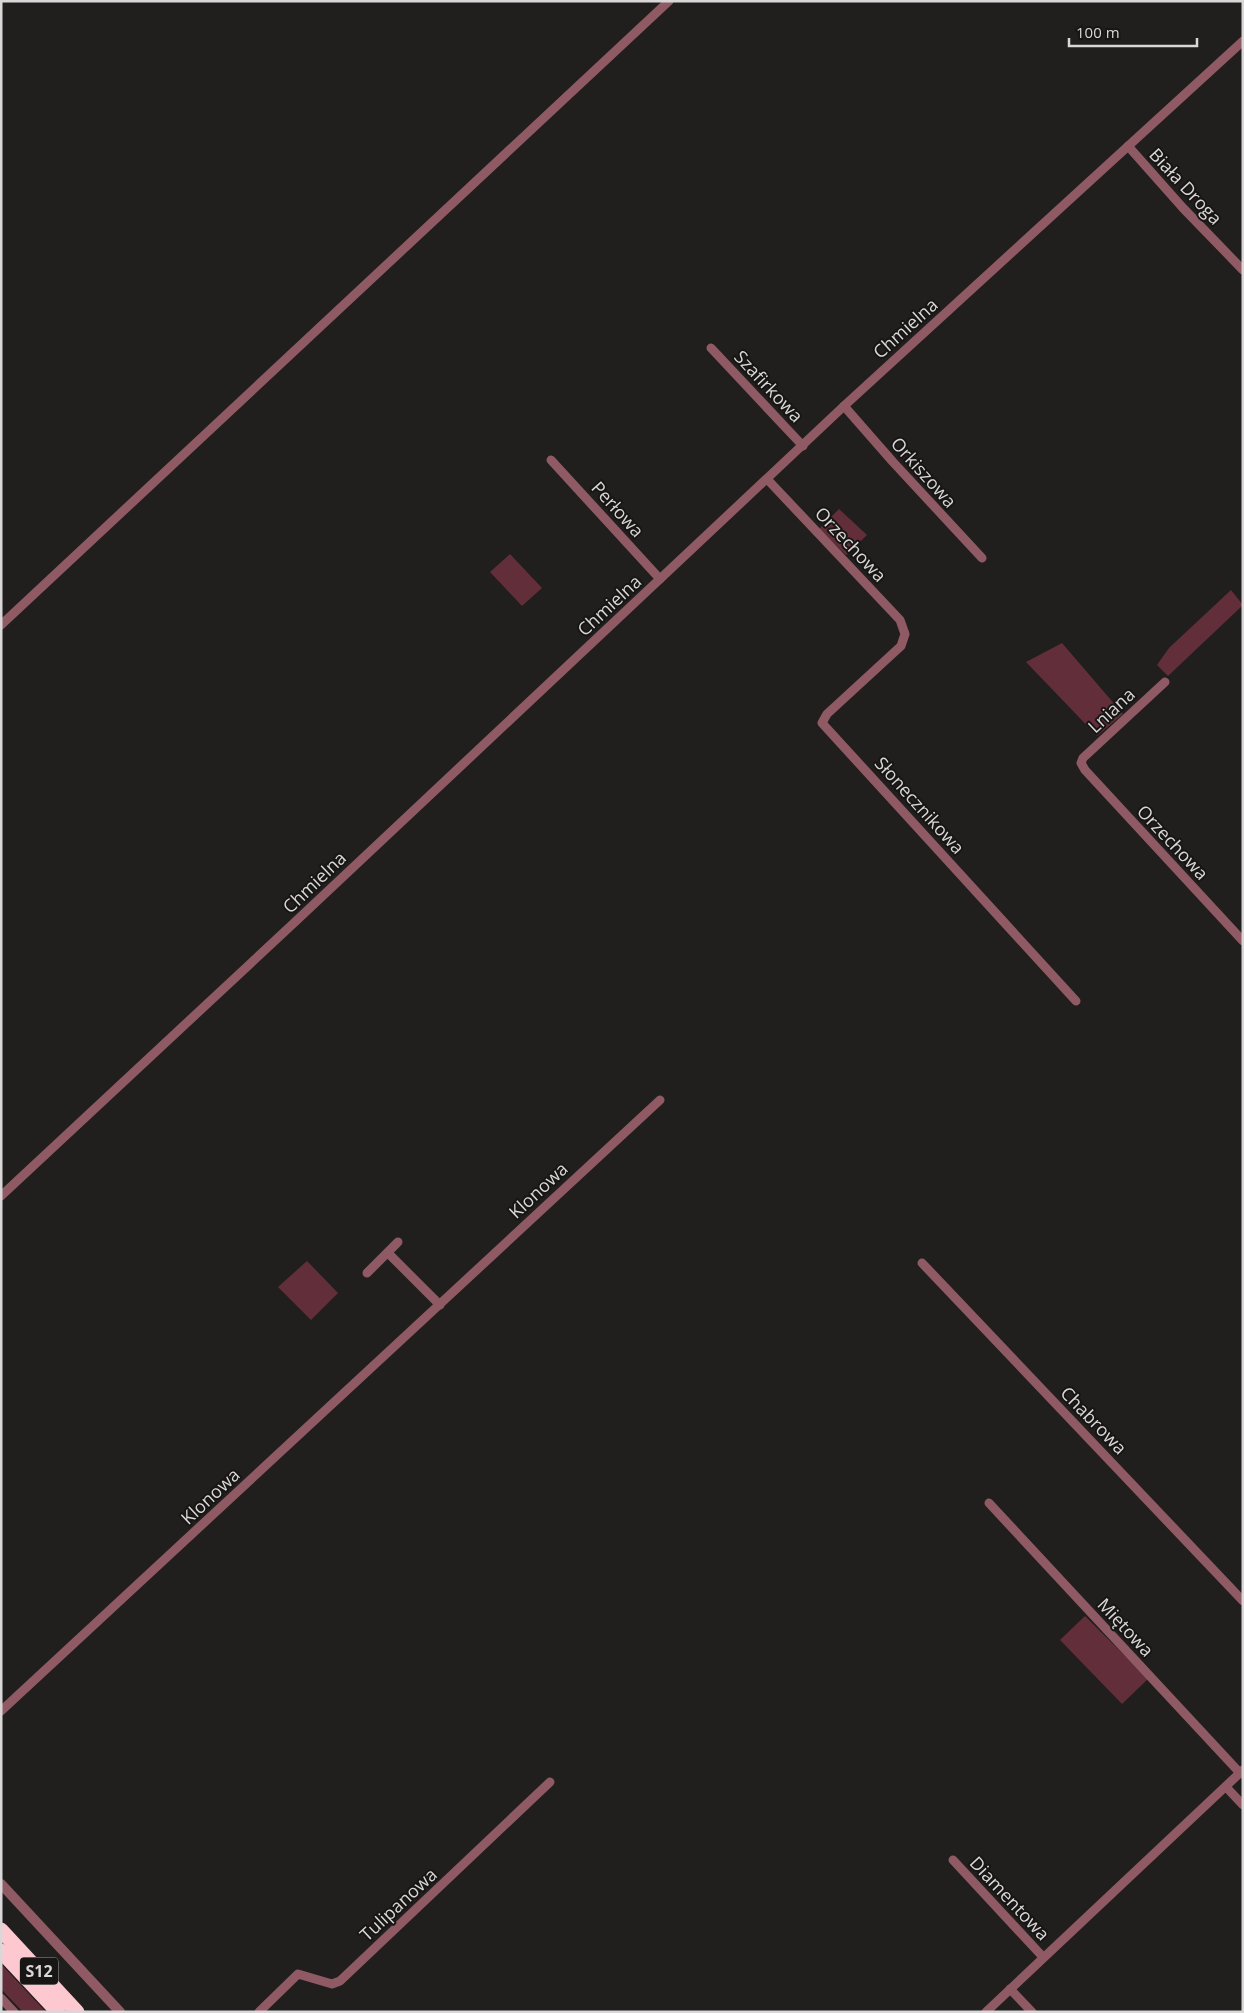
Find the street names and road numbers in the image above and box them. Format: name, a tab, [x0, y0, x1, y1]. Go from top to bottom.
street label: Biała Droga	[1144, 143, 1228, 229]
street label: Chmielna	[868, 293, 942, 363]
street label: Szafirkowa	[729, 345, 809, 427]
street label: Orkiszowa	[886, 432, 962, 512]
street label: Perłowa	[586, 476, 650, 542]
street label: Orzechowa	[810, 501, 892, 587]
street label: Chmielna	[572, 569, 646, 641]
street label: Lniana	[1082, 682, 1140, 738]
street label: Słonecznikowa	[870, 751, 970, 859]
street label: Orzechowa	[1132, 799, 1214, 885]
street label: Chmielna	[277, 846, 351, 918]
street label: Klonowa	[503, 1157, 573, 1223]
street label: Chabrowa	[1056, 1381, 1132, 1459]
street label: Klonowa	[175, 1463, 245, 1529]
street label: Miętowa	[1093, 1592, 1159, 1662]
street label: Diamentowa	[965, 1851, 1055, 1945]
street label: Tulipanowa	[354, 1862, 442, 1946]
road number: S12	[20, 1958, 58, 1984]

